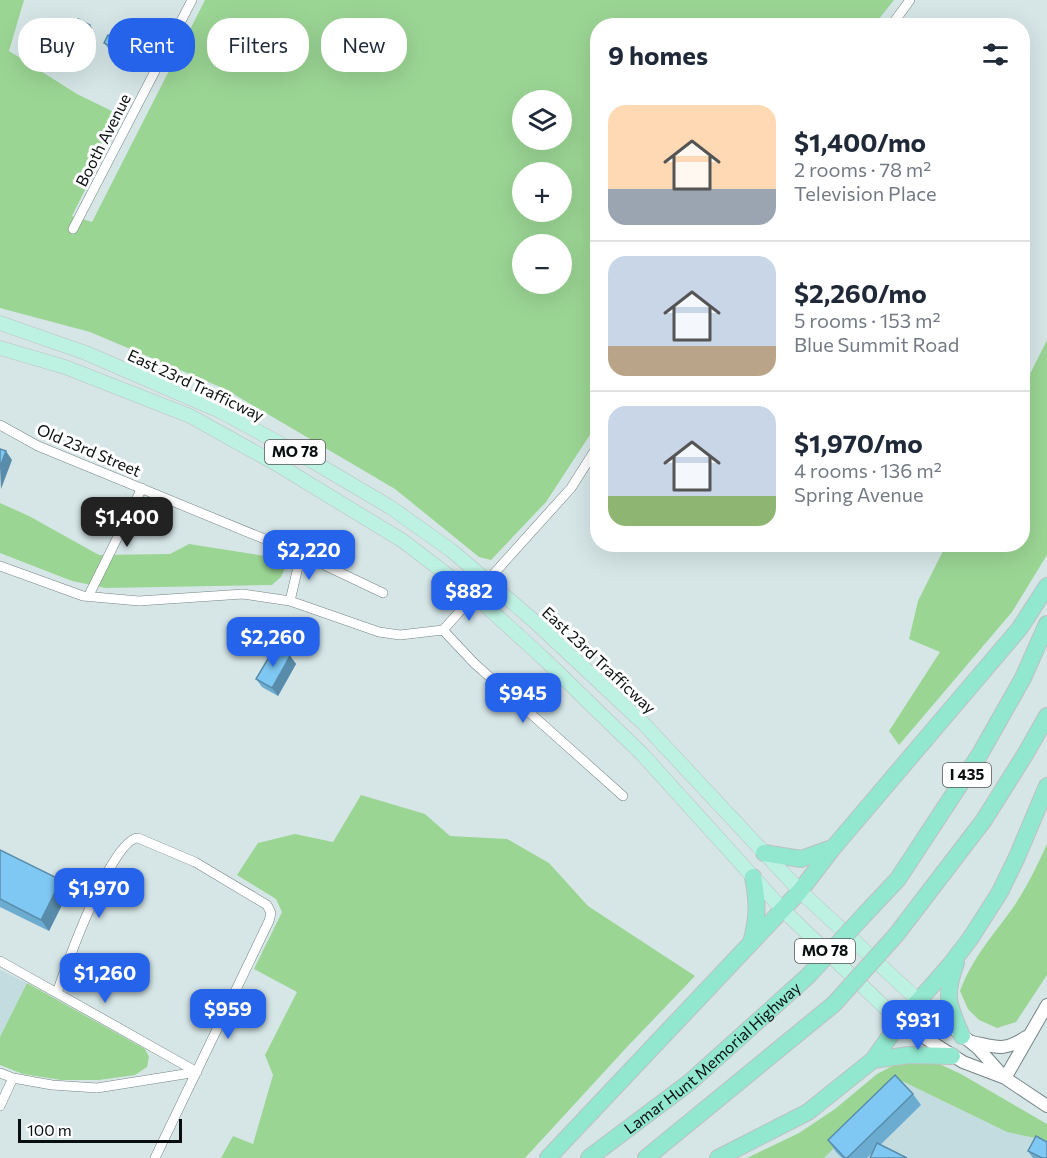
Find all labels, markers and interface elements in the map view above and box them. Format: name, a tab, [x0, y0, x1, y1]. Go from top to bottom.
chip: Buy	[18, 18, 96, 72]
chip: Rent	[108, 18, 195, 72]
chip: Filters	[207, 18, 309, 72]
chip: New	[321, 18, 407, 72]
icon: filters	[979, 38, 1012, 71]
text: 9 homes	[608, 39, 708, 70]
street label: Booth Avenue	[71, 90, 134, 189]
map controls	[512, 90, 572, 294]
button: layers	[512, 90, 572, 150]
text: $1,400/mo	[794, 126, 926, 157]
icon: home	[656, 129, 728, 201]
text: 2 rooms · 78 m²	[794, 157, 931, 181]
button: +	[512, 162, 572, 222]
text: Television Place	[794, 181, 937, 205]
button: −	[512, 234, 572, 294]
text: $2,260/mo	[794, 277, 927, 308]
icon: home	[656, 280, 728, 352]
text: 5 rooms · 153 m²	[794, 308, 941, 332]
text: Blue Summit Road	[794, 332, 959, 356]
street label: East 23rd Trafficway	[125, 345, 267, 424]
street label: Old 23rd Street	[34, 419, 144, 480]
text: $1,970/mo	[794, 427, 923, 458]
icon: home	[656, 430, 728, 502]
road number: MO 78	[265, 440, 325, 464]
text: 4 rooms · 136 m²	[794, 458, 942, 482]
text: Spring Avenue	[794, 482, 924, 506]
pin: $1,400	[78, 497, 176, 548]
text: $1,400	[95, 504, 159, 528]
pin: $2,220	[260, 530, 358, 581]
text: $2,220	[277, 537, 341, 561]
pin: $882	[433, 571, 505, 622]
text: $882	[445, 578, 493, 602]
street label: East 23rd Trafficway	[539, 602, 660, 717]
pin: $2,260	[224, 617, 322, 668]
text: $2,260	[241, 624, 305, 648]
pin: $945	[487, 673, 559, 724]
text: $945	[499, 680, 547, 704]
road number: I 435	[943, 763, 991, 787]
pin: $1,970	[50, 868, 148, 919]
text: $1,970	[68, 875, 130, 899]
road number: MO 78	[795, 939, 855, 963]
pin: $1,260	[56, 953, 154, 1004]
text: $1,260	[74, 960, 136, 984]
street label: Lamar Hunt Memorial Highway	[620, 977, 804, 1137]
pin: $959	[192, 989, 264, 1040]
text: $959	[204, 996, 252, 1020]
pin: $931	[882, 1000, 954, 1051]
text: $931	[896, 1007, 940, 1031]
scale bar	[18, 1116, 182, 1144]
text: 100 m	[27, 1120, 72, 1139]

